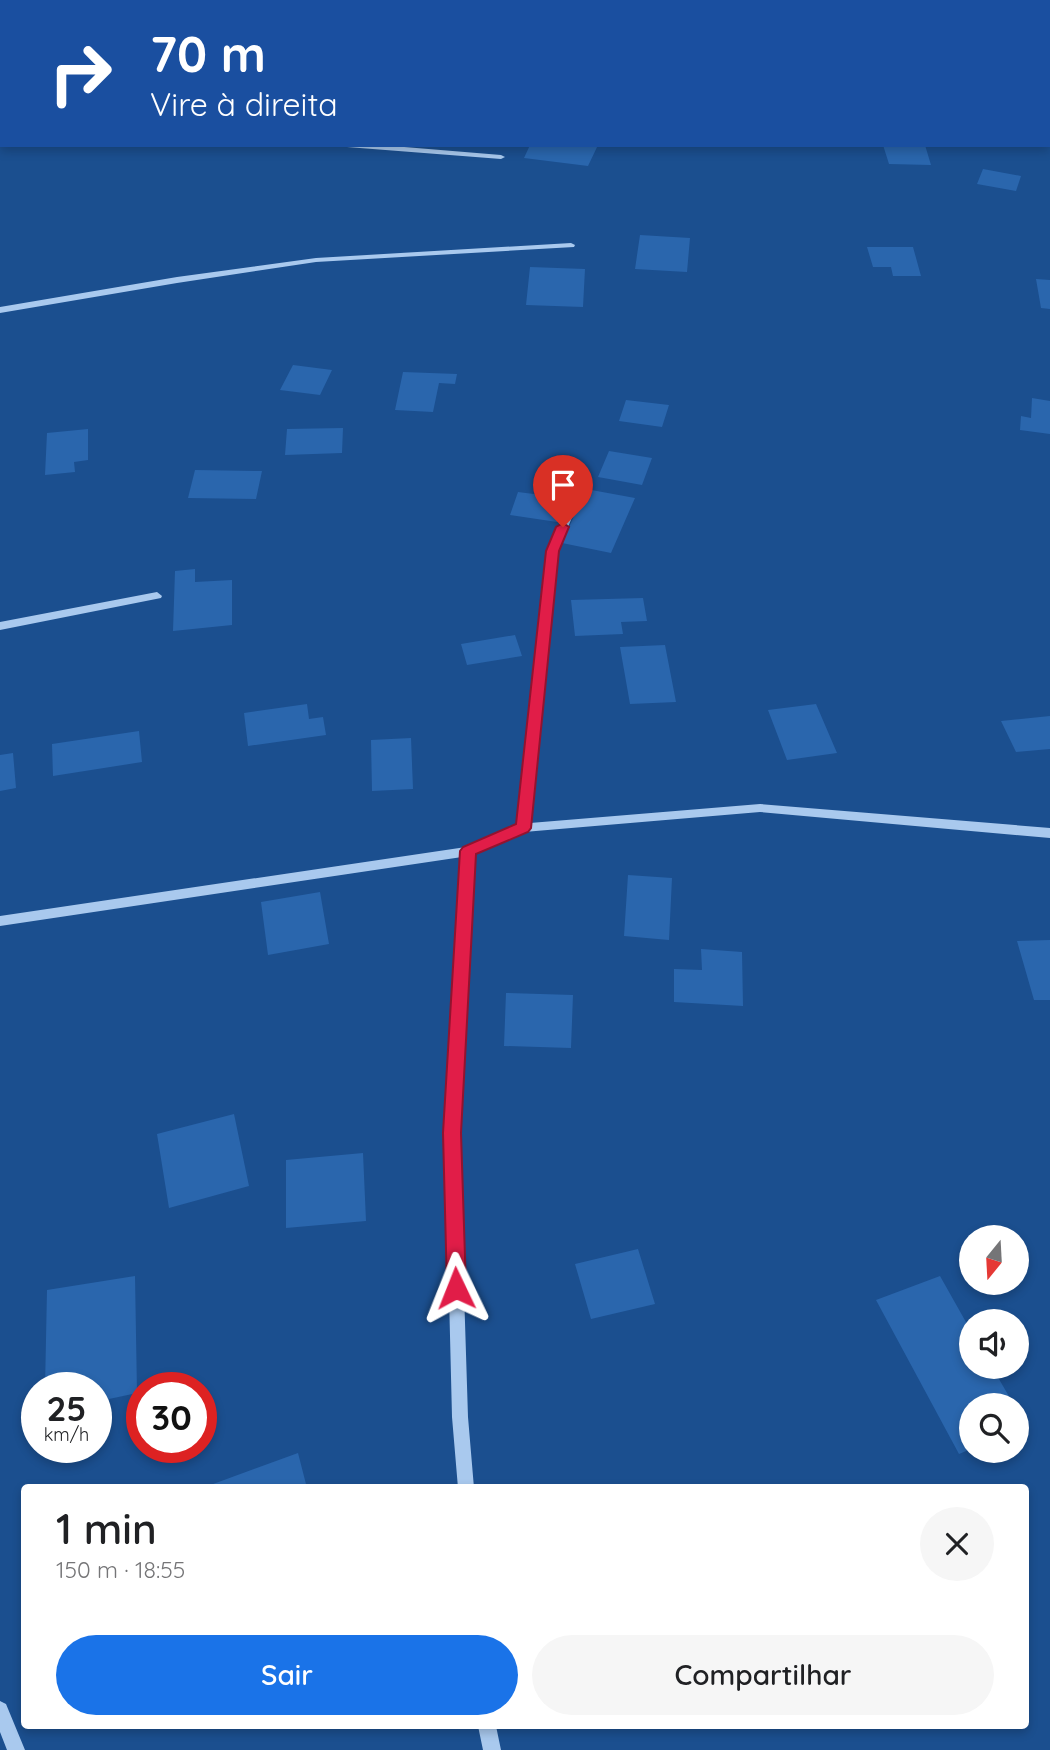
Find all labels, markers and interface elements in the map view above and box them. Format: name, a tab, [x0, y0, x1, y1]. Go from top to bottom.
text: 70 m	[150, 23, 266, 84]
icon: right	[35, 28, 126, 119]
text: Vire à direita	[150, 84, 338, 124]
pin	[533, 455, 593, 527]
icon: arrive	[544, 466, 582, 504]
north arrow	[959, 1225, 1029, 1295]
map controls	[959, 1225, 1029, 1463]
position arrow	[419, 1251, 493, 1325]
button: sound	[959, 1309, 1029, 1379]
speed limit sign: 30	[126, 1372, 217, 1463]
text: 25	[46, 1386, 87, 1430]
button: search	[959, 1393, 1029, 1463]
text: km/h	[44, 1423, 89, 1446]
text: 1 min	[56, 1502, 157, 1555]
button: close	[920, 1507, 994, 1581]
text: 150 m · 18:55	[56, 1555, 185, 1584]
button: Sair	[56, 1635, 518, 1715]
button: Compartilhar	[532, 1635, 994, 1715]

